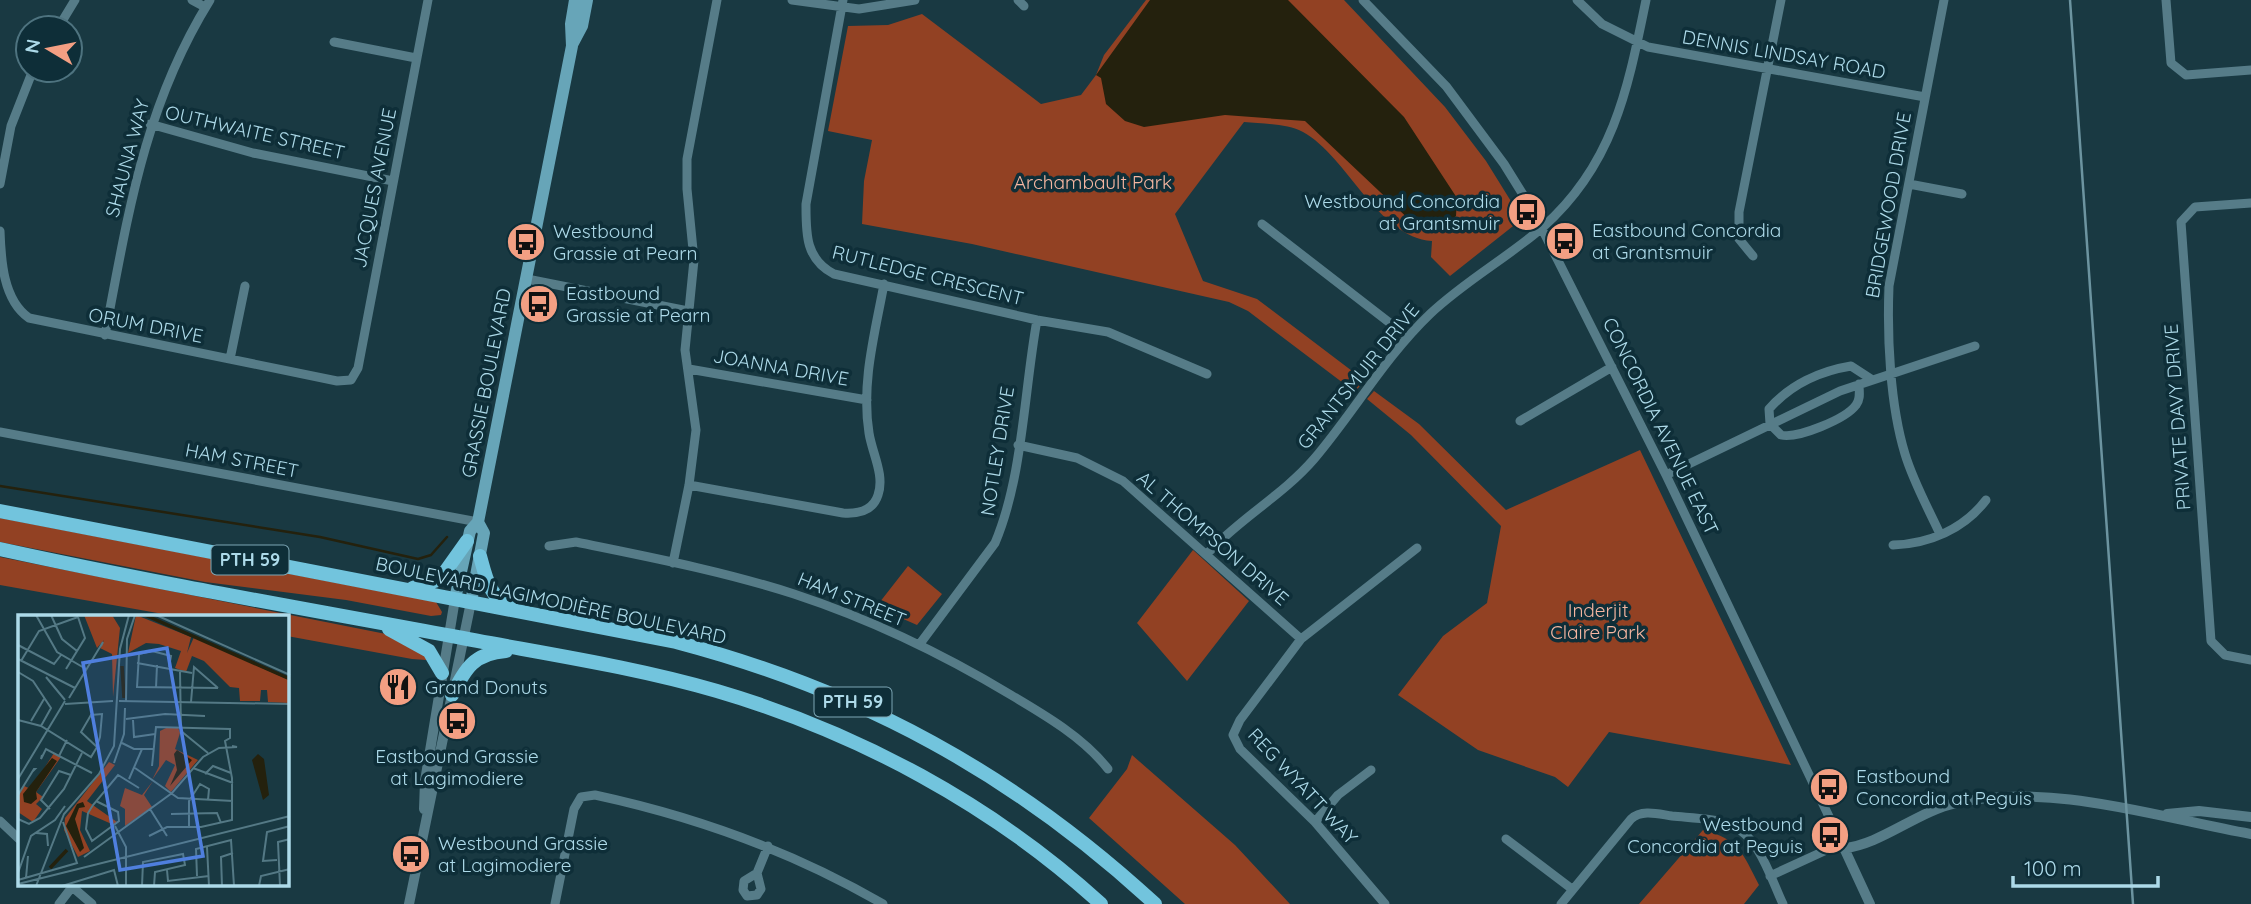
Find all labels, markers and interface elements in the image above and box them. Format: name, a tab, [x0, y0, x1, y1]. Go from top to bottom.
north arrow	[14, 14, 84, 84]
street label: DENNIS LINDSAY ROAD	[1680, 24, 1888, 84]
text: N	[19, 37, 45, 55]
street label: SHAUNA WAY	[100, 96, 154, 220]
street label: OUTHWAITE STREET	[163, 100, 347, 164]
street label: JACQUES AVENUE	[347, 106, 401, 270]
street label: BRIDGEWOOD DRIVE	[1860, 110, 1916, 300]
park label: Archambault Park	[1014, 170, 1172, 194]
place label: Westbound Concordia at Grantsmuir	[1304, 189, 1501, 235]
bus stop icon: Westbound Concordia at Grantsmuir	[1506, 191, 1548, 233]
place label: Eastbound Concordia at Grantsmuir	[1592, 218, 1781, 264]
place label: Westbound Grassie at Pearn	[553, 219, 698, 265]
bus stop icon: Eastbound Concordia at Grantsmuir	[1544, 220, 1586, 262]
bus stop icon: Westbound Grassie at Pearn	[505, 221, 547, 263]
street label: RUTLEDGE CRESCENT	[830, 240, 1026, 310]
place label: Eastbound Grassie at Pearn	[566, 281, 711, 327]
bus stop icon: Eastbound Grassie at Pearn	[518, 283, 560, 325]
street label: GRASSIE BOULEVARD	[456, 286, 516, 480]
street label: GRANTSMUIR DRIVE	[1292, 298, 1424, 454]
street label: ORUM DRIVE	[87, 302, 205, 348]
street label: CONCORDIA AVENUE EAST	[1598, 313, 1724, 539]
street label: PRIVATE DAVY DRIVE	[2159, 323, 2195, 511]
street label: JOANNA DRIVE	[711, 343, 851, 391]
street label: NOTLEY DRIVE	[975, 385, 1019, 517]
street label: HAM STREET	[183, 437, 301, 483]
street label: AL THOMPSON DRIVE	[1132, 466, 1294, 610]
road number: PTH 59	[212, 546, 288, 574]
street label: BOULEVARD LAGIMODIÈRE BOULEVARD	[374, 551, 728, 649]
street label: HAM STREET	[794, 566, 910, 632]
park label: Inderjit Claire Park	[1550, 598, 1646, 644]
inset map	[18, 615, 289, 886]
restaurant icon: Grand Donuts	[377, 666, 419, 708]
place label: Grand Donuts	[425, 675, 547, 699]
road number: PTH 59	[814, 688, 892, 716]
bus stop icon: Eastbound Grassie at Lagimodiere	[436, 700, 478, 742]
street label: REG WYATT WAY	[1243, 723, 1363, 849]
place label: Eastbound Grassie at Lagimodiere	[375, 744, 539, 790]
place label: Eastbound Concordia at Peguis	[1856, 764, 2032, 810]
bus stop icon: Eastbound Concordia at Peguis	[1808, 766, 1850, 808]
place label: Westbound Concordia at Peguis	[1627, 812, 1803, 858]
bus stop icon: Westbound Concordia at Peguis	[1809, 814, 1851, 856]
place label: Westbound Grassie at Lagimodiere	[438, 831, 608, 877]
bus stop icon: Westbound Grassie at Lagimodiere	[390, 833, 432, 875]
scale bar	[2013, 844, 2158, 888]
text: 100 m	[2024, 855, 2082, 881]

